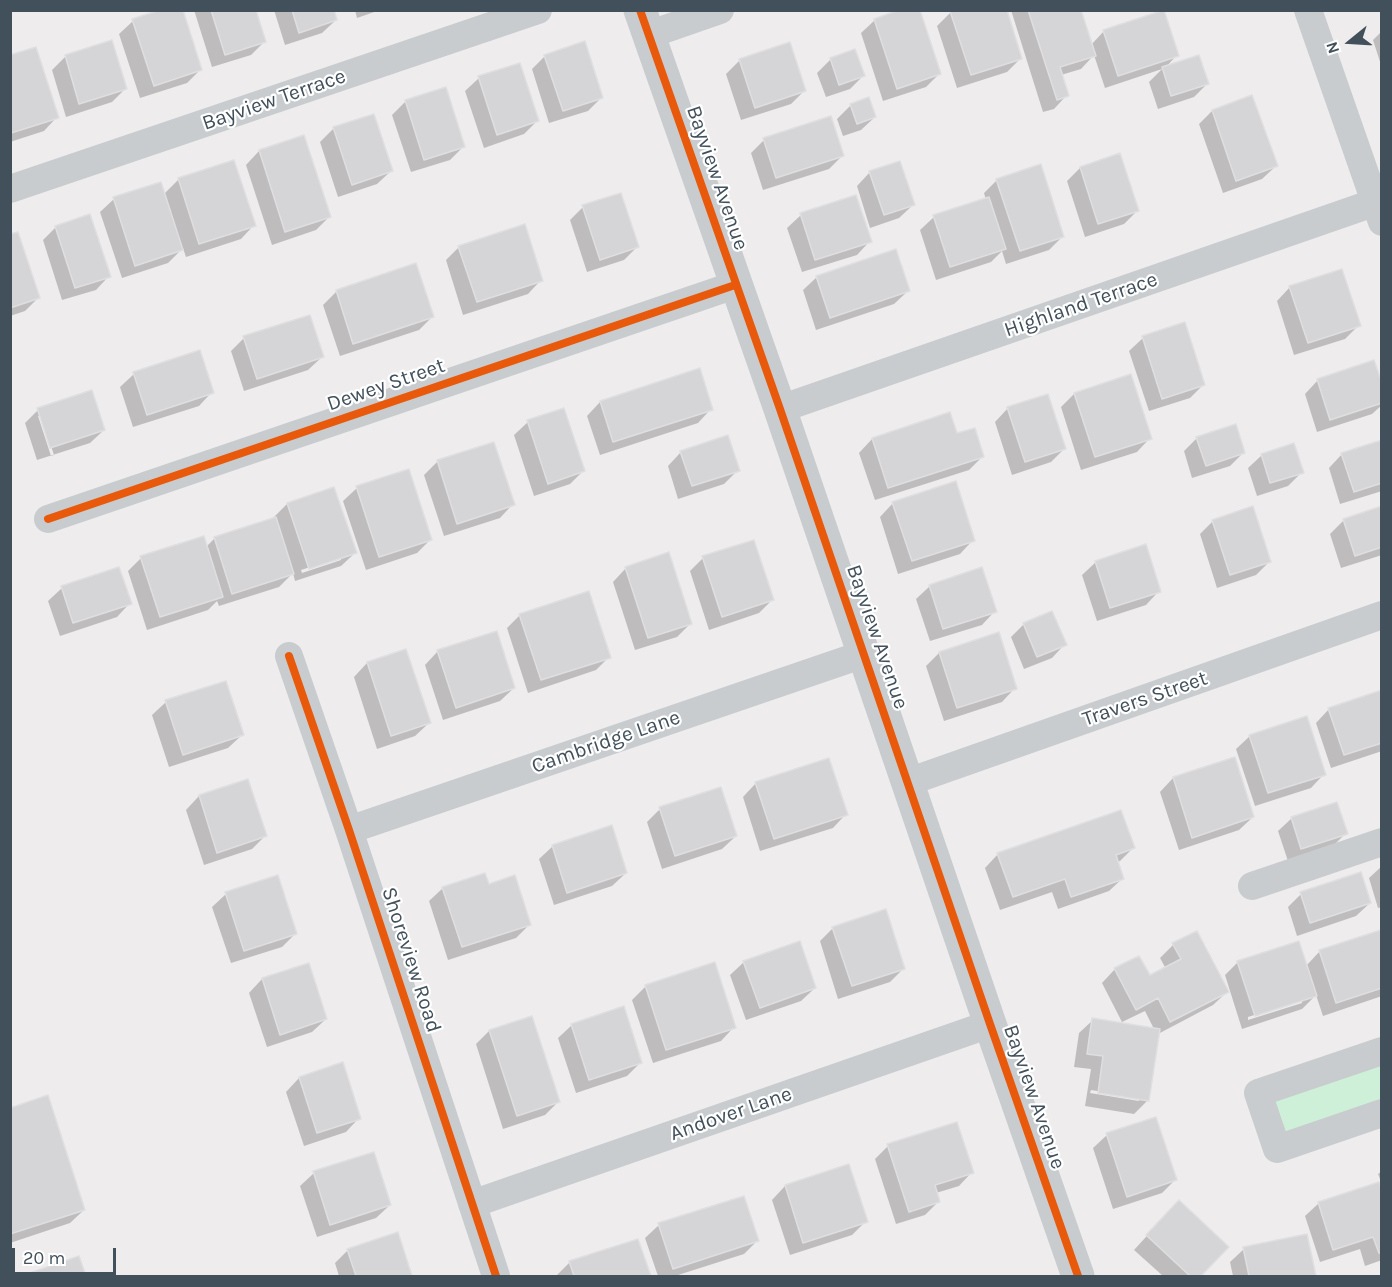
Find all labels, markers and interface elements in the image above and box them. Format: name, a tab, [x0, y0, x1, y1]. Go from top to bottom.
north arrow	[1320, 12, 1380, 72]
text: N	[1322, 39, 1343, 56]
street label: Bayview Terrace	[199, 64, 349, 136]
street label: Bayview Avenue	[680, 102, 754, 254]
street label: Highland Terrace	[1001, 267, 1161, 343]
street label: Dewey Street	[324, 353, 448, 417]
street label: Bayview Avenue	[840, 561, 914, 713]
street label: Travers Street	[1079, 666, 1211, 732]
street label: Cambridge Lane	[528, 705, 684, 779]
street label: Shoreview Road	[376, 884, 446, 1036]
street label: Bayview Avenue	[997, 1021, 1071, 1173]
street label: Andover Lane	[667, 1081, 795, 1147]
scale bar	[15, 1236, 118, 1274]
text: 20 m	[23, 1247, 65, 1269]

